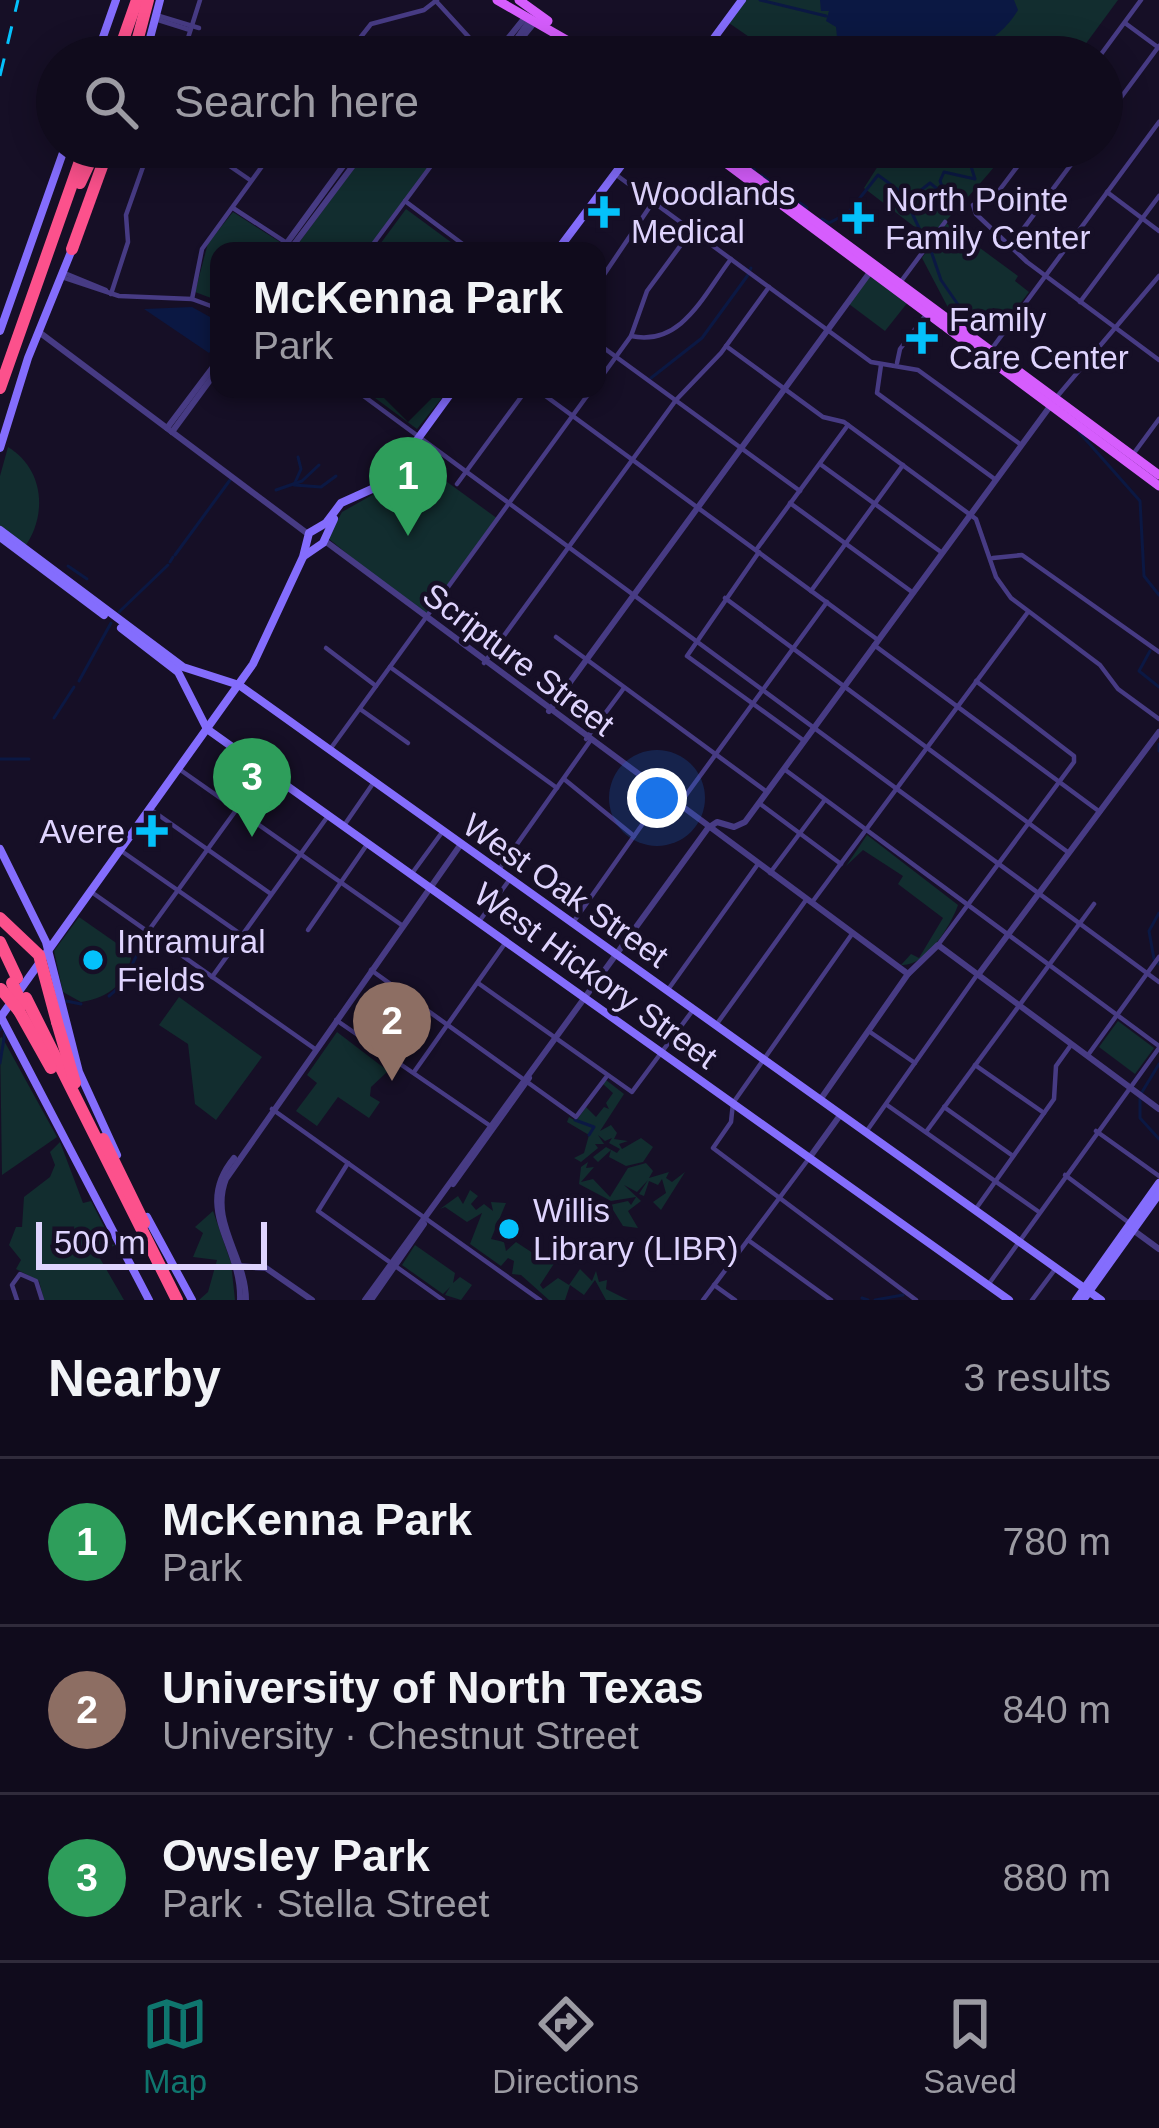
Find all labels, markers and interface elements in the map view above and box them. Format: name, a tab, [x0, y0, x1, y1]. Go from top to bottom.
search box	[36, 36, 1123, 168]
icon: search	[78, 69, 144, 135]
text: Search here	[174, 76, 419, 127]
place label: Woodlands Medical	[631, 175, 796, 250]
place label: North Pointe Family Center	[885, 181, 1090, 256]
marker: Woodlands Medical	[588, 196, 620, 228]
marker: North Pointe Family Center	[842, 202, 874, 234]
popup	[210, 242, 606, 398]
text: McKenna Park	[253, 272, 563, 323]
place label: Family Care Center	[949, 301, 1129, 376]
marker: Family Care Center	[906, 322, 938, 354]
text: Park	[253, 324, 333, 367]
pin: 1	[369, 437, 447, 536]
street label: Scripture Street	[416, 576, 621, 743]
pin: 3	[213, 738, 291, 837]
your location	[627, 768, 687, 828]
street label: West Oak Street	[456, 806, 675, 975]
place label: Avere	[39, 813, 125, 850]
marker: Avere	[136, 815, 168, 847]
street label: West Hickory Street	[467, 875, 724, 1076]
place label: Intramural Fields	[117, 923, 266, 998]
marker: Intramural Fields	[80, 947, 106, 973]
pin: 2	[353, 982, 431, 1081]
place label: Willis Library (LIBR)	[533, 1192, 738, 1267]
scale bar	[36, 1216, 267, 1269]
marker: Willis Library (LIBR)	[496, 1216, 522, 1242]
text: 500 m	[54, 1224, 146, 1261]
text: Nearby	[48, 1350, 221, 1407]
text: 3 results	[964, 1356, 1111, 1399]
text: McKenna Park	[162, 1494, 472, 1545]
text: 1	[76, 1520, 98, 1563]
text: 780 m	[1003, 1520, 1111, 1563]
text: Park	[162, 1546, 242, 1589]
text: University of North Texas	[162, 1662, 704, 1713]
text: 2	[76, 1688, 98, 1731]
text: 840 m	[1003, 1688, 1111, 1731]
text: University · Chestnut Street	[162, 1714, 639, 1757]
text: Owsley Park	[162, 1830, 430, 1881]
text: 3	[76, 1856, 98, 1899]
text: 880 m	[1003, 1856, 1111, 1899]
text: Park · Stella Street	[162, 1882, 489, 1925]
tab: Map	[142, 1991, 208, 2101]
tab: Directions	[492, 1991, 639, 2101]
tab: Saved	[923, 1991, 1017, 2101]

